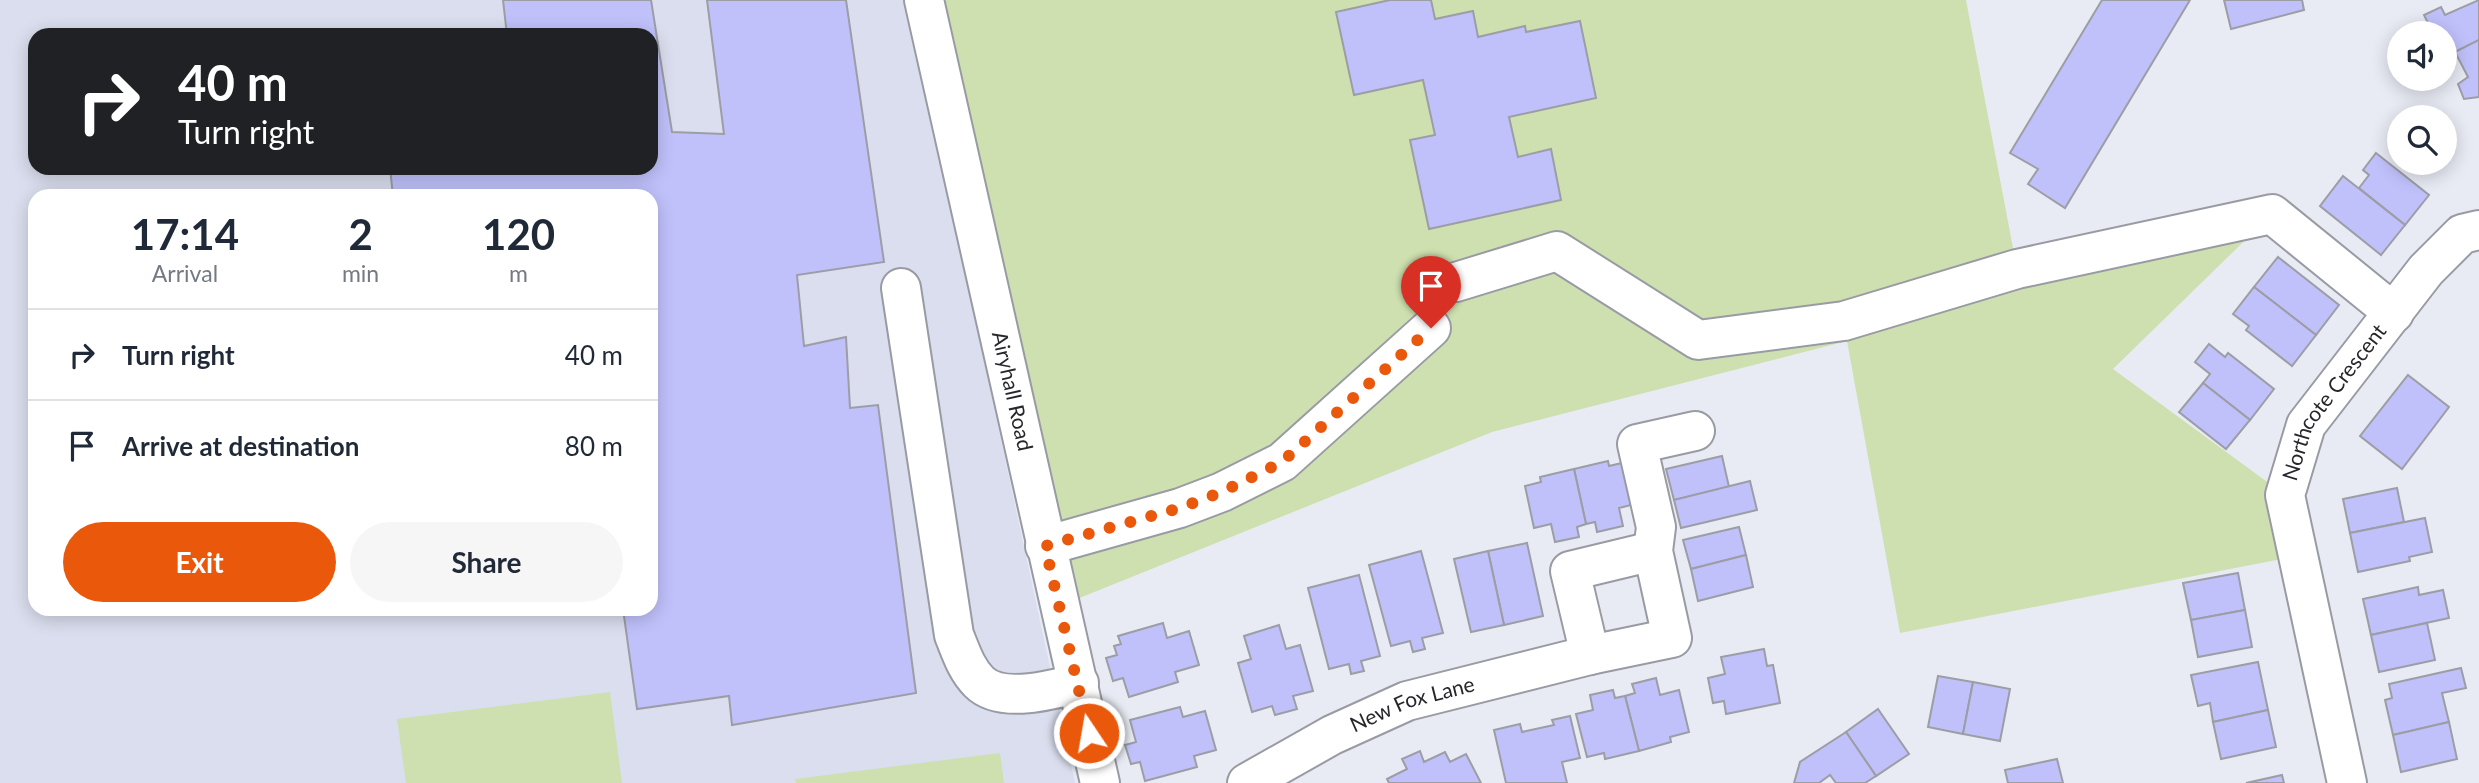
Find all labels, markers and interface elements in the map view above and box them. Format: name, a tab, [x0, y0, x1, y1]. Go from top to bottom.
map controls	[2387, 21, 2457, 175]
button: sound	[2387, 21, 2457, 91]
text: 40 m	[178, 53, 288, 111]
icon: right	[63, 56, 154, 147]
button: search	[2387, 105, 2457, 175]
text: Turn right	[178, 112, 314, 151]
text: 17:14	[131, 209, 239, 259]
text: 2	[348, 209, 373, 259]
text: 120	[482, 209, 555, 259]
pin	[1401, 256, 1461, 328]
text: Arrival	[152, 259, 218, 287]
text: min	[342, 259, 379, 287]
text: m	[509, 259, 528, 287]
icon: arrive	[1412, 267, 1450, 305]
street label: Northcote Crescent	[2276, 318, 2391, 483]
street label: Airyhall Road	[988, 329, 1039, 453]
icon: right	[63, 336, 101, 374]
text: Turn right	[122, 339, 235, 371]
text: 40 m	[565, 339, 623, 371]
icon: arrive	[63, 427, 101, 465]
text: Arrive at destination	[122, 430, 359, 462]
text: 80 m	[565, 430, 623, 462]
button: Exit	[63, 522, 336, 602]
button: Share	[350, 522, 623, 602]
street label: New Fox Lane	[1345, 671, 1477, 736]
position arrow	[1052, 696, 1126, 770]

